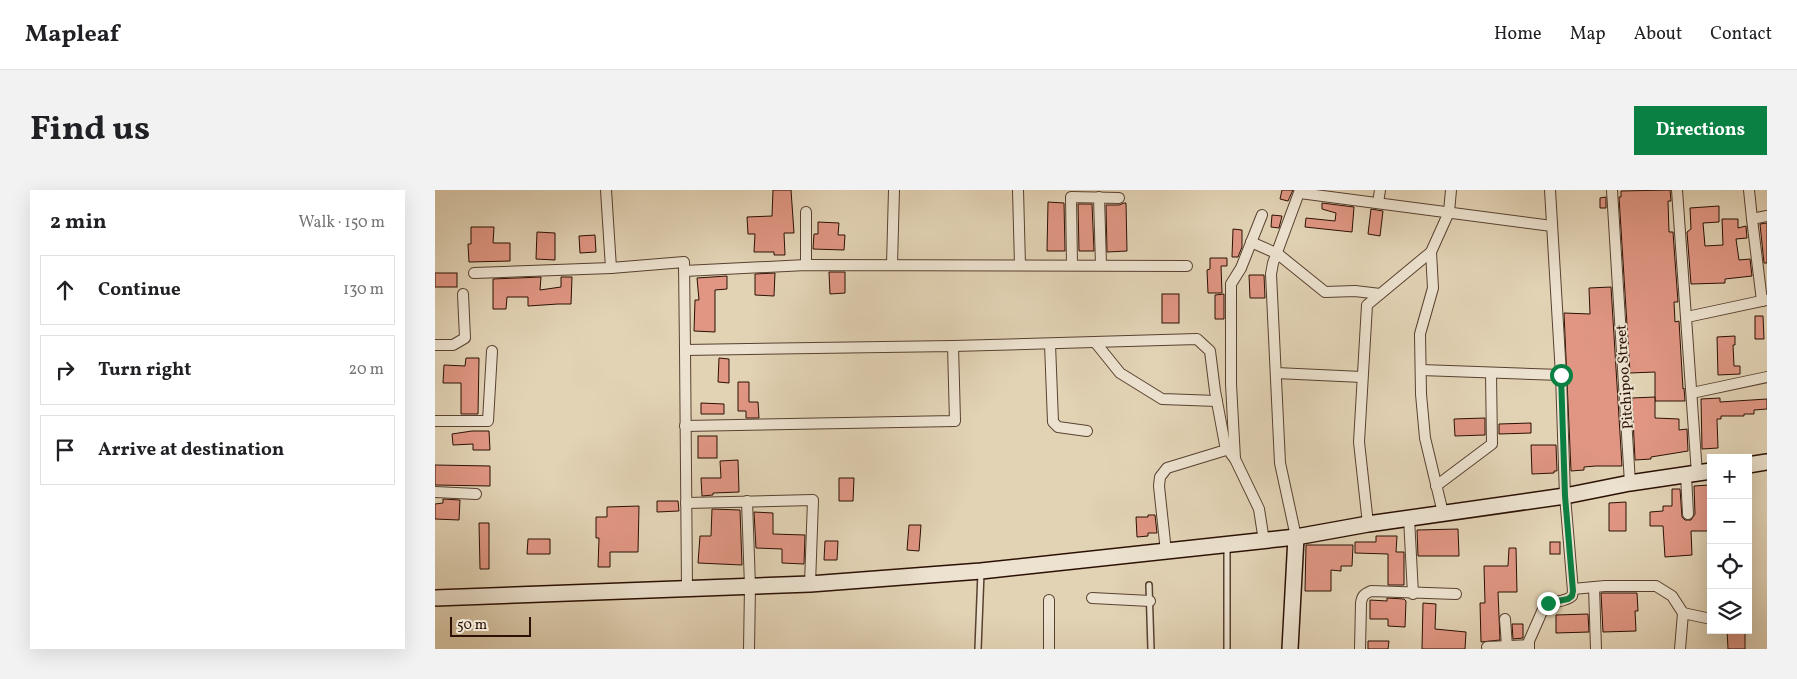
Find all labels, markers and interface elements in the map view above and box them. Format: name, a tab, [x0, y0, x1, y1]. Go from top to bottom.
text: Mapleaf	[25, 18, 119, 52]
text: Home	[1494, 22, 1542, 47]
text: Map	[1570, 22, 1606, 47]
text: About	[1634, 22, 1682, 47]
text: Contact	[1710, 22, 1772, 47]
text: Find us	[30, 106, 150, 154]
button: Directions	[1634, 106, 1767, 155]
text: 2 min	[50, 208, 107, 237]
text: Walk · 150 m	[299, 212, 385, 234]
icon: ahead	[51, 276, 79, 304]
text: Continue	[98, 277, 181, 303]
text: 130 m	[343, 279, 384, 301]
street label: Pitchipoo Street	[1611, 324, 1640, 430]
icon: right	[51, 356, 79, 384]
text: Turn right	[98, 357, 191, 383]
text: 20 m	[349, 359, 384, 381]
route start	[1550, 364, 1573, 387]
icon: arrive	[51, 436, 79, 464]
text: Arrive at destination	[98, 437, 284, 463]
map controls	[1707, 454, 1752, 634]
button: +	[1707, 454, 1752, 499]
button: −	[1707, 499, 1752, 544]
button: locate	[1707, 544, 1752, 589]
button: layers	[1707, 589, 1752, 634]
route end	[1537, 592, 1560, 615]
scale bar	[450, 614, 531, 637]
text: 50 m	[457, 616, 487, 635]

